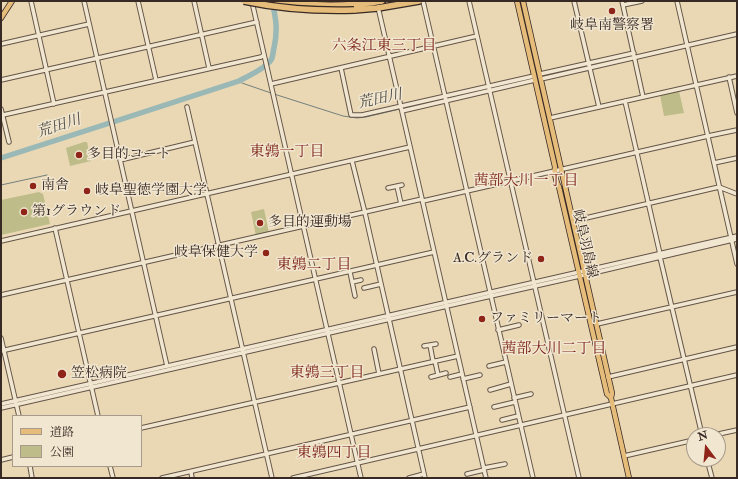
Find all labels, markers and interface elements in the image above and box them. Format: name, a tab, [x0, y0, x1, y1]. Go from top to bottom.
marker: 岐阜南警察署	[607, 6, 617, 16]
place label: 岐阜南警察署	[570, 18, 654, 34]
district label: 六条江東三丁目	[332, 38, 436, 56]
water label: 荒田川	[356, 87, 404, 113]
water label: 荒田川	[35, 111, 83, 143]
district label: 東鶉一丁目	[250, 144, 324, 162]
place label: 多目的コート	[87, 147, 171, 163]
marker: 多目的コート	[74, 150, 84, 160]
district label: 茜部大川一丁目	[474, 173, 578, 191]
place label: 南舎	[41, 178, 69, 194]
marker: 南舎	[28, 181, 38, 191]
place label: 岐阜聖徳学園大学	[95, 183, 207, 199]
marker: 岐阜聖徳学園大学	[82, 186, 92, 196]
place label: 第1グラウンド	[32, 204, 121, 220]
marker: 第1グラウンド	[19, 207, 29, 217]
street label: 岐阜羽島線	[568, 208, 600, 280]
place label: 多目的運動場	[268, 215, 352, 231]
marker: 多目的運動場	[255, 218, 265, 228]
place label: 岐阜保健大学	[174, 245, 258, 261]
marker: 岐阜保健大学	[261, 248, 271, 258]
place label: A.C.グランド	[453, 251, 533, 267]
marker: A.C.グランド	[536, 254, 546, 264]
district label: 東鶉二丁目	[277, 257, 351, 275]
place label: ファミリーマート	[490, 311, 602, 327]
marker: ファミリーマート	[477, 314, 487, 324]
district label: 茜部大川二丁目	[502, 341, 606, 359]
district label: 東鶉三丁目	[290, 365, 364, 383]
place label: 笠松病院	[71, 366, 127, 382]
marker: 笠松病院	[56, 368, 68, 380]
legend	[12, 415, 142, 467]
text: 道路	[50, 425, 74, 440]
north arrow	[686, 427, 726, 467]
text: N	[696, 428, 709, 444]
text: 公園	[50, 445, 74, 460]
district label: 東鶉四丁目	[297, 445, 371, 463]

